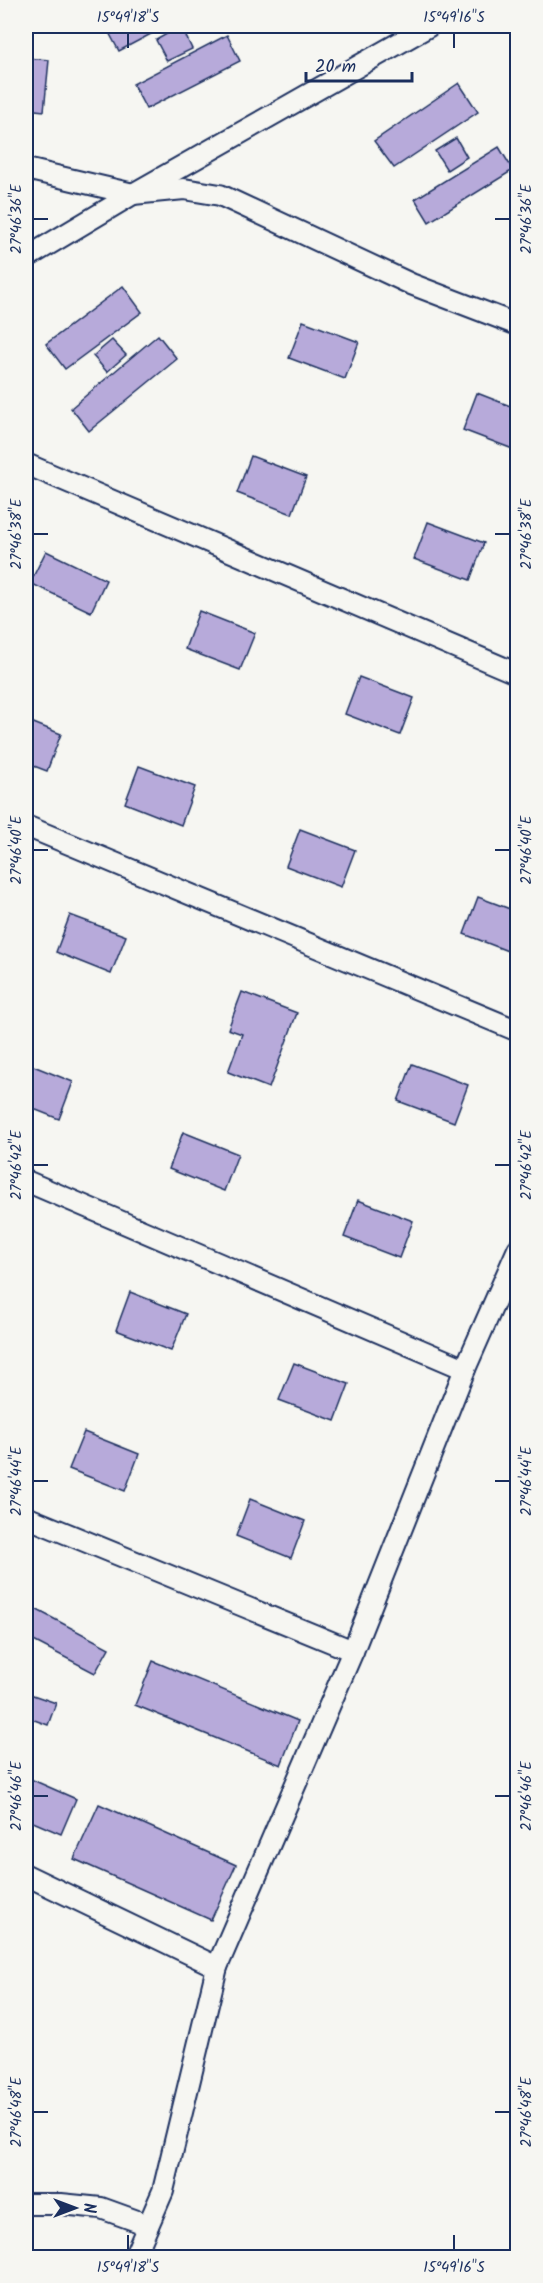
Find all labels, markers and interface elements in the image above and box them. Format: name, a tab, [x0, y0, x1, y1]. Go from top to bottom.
text: 15°49'18"S	[97, 6, 159, 30]
text: 15°49'16"S	[423, 6, 485, 30]
scale bar	[306, 45, 412, 83]
text: 20 m	[315, 53, 356, 82]
text: 27°46'36"E	[5, 183, 29, 254]
text: 27°46'36"E	[515, 183, 539, 254]
text: 27°46'38"E	[5, 497, 29, 569]
text: 27°46'38"E	[515, 497, 539, 569]
text: 27°46'40"E	[5, 814, 29, 885]
text: 27°46'40"E	[515, 814, 539, 885]
text: 27°46'42"E	[5, 1129, 29, 1200]
text: 27°46'42"E	[515, 1129, 539, 1200]
text: 27°46'44"E	[5, 1445, 29, 1516]
text: 27°46'44"E	[515, 1445, 539, 1516]
text: 27°46'46"E	[5, 1760, 29, 1831]
text: 27°46'46"E	[515, 1760, 539, 1831]
text: 27°46'48"E	[5, 2076, 29, 2147]
text: 27°46'48"E	[515, 2076, 539, 2147]
north arrow	[45, 2178, 105, 2238]
text: N	[76, 2203, 101, 2213]
text: 15°49'18"S	[97, 2256, 159, 2280]
text: 15°49'16"S	[423, 2256, 485, 2280]

